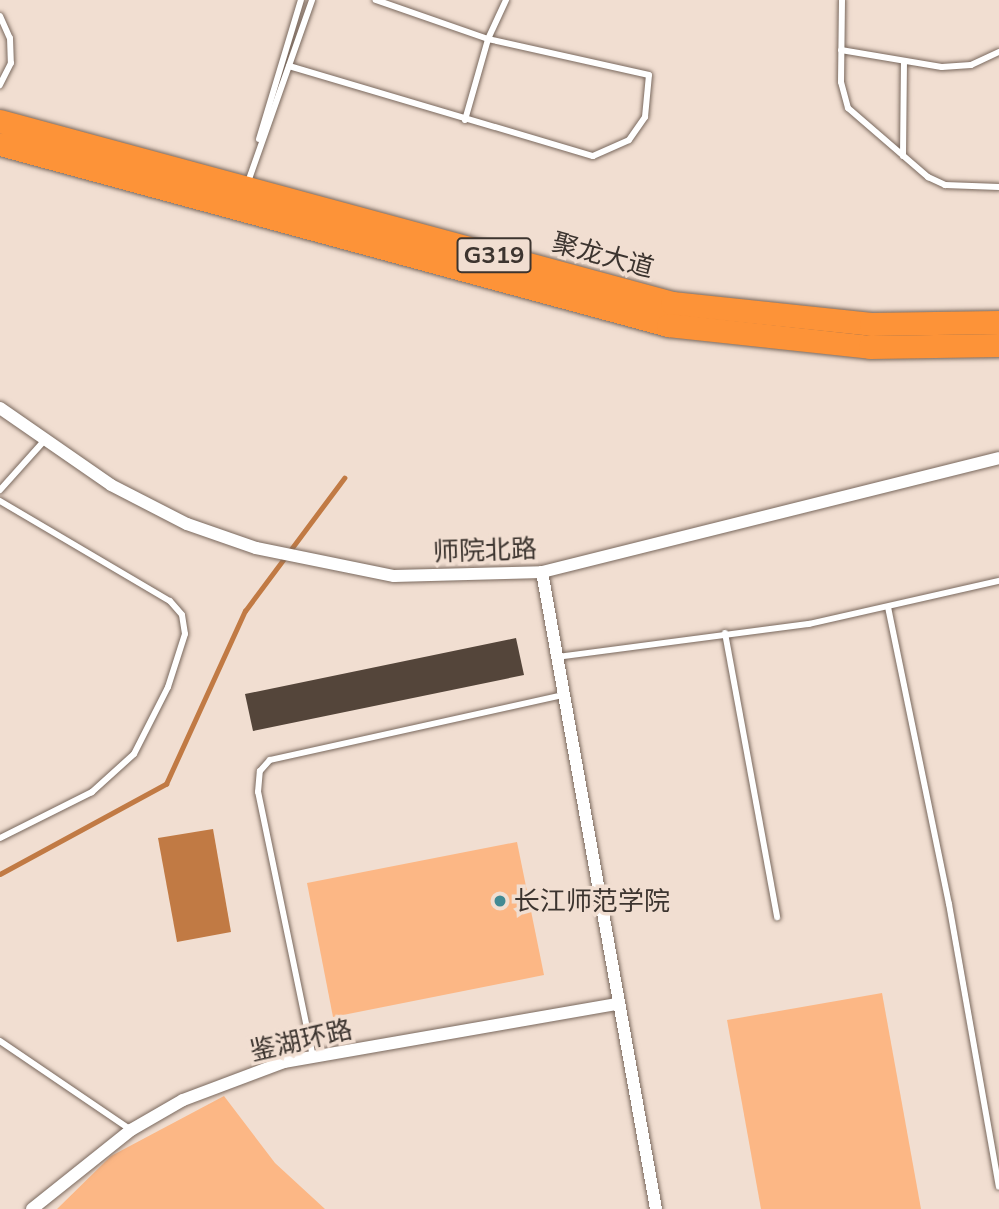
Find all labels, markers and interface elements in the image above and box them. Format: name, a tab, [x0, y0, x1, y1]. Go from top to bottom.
street label: 聚龙大道	[549, 226, 657, 284]
road number: G319	[456, 234, 532, 276]
street label: 师院北路	[432, 533, 538, 567]
place label: 长江师范学院	[514, 885, 670, 917]
marker: 长江师范学院	[492, 893, 508, 909]
street label: 鉴湖环路	[247, 1013, 355, 1067]

